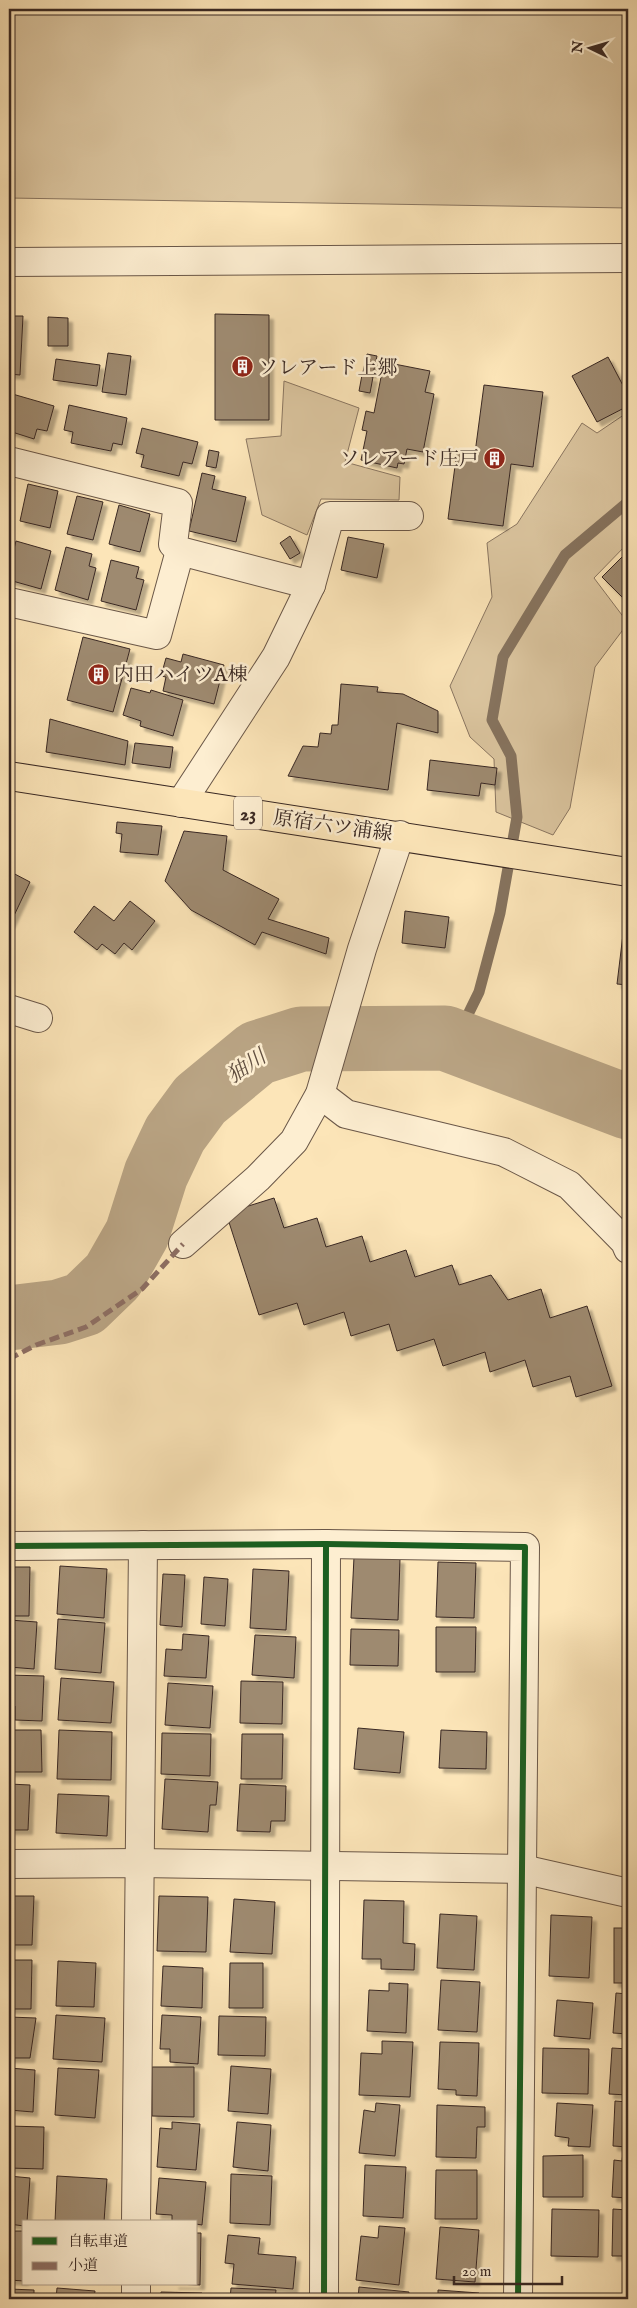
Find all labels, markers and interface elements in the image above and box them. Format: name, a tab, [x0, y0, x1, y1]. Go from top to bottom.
north arrow	[564, 22, 614, 72]
text: N	[568, 40, 588, 55]
building icon: ソレアード上郷	[230, 355, 254, 379]
place label: ソレアード上郷	[258, 356, 397, 381]
building icon: ソレアード庄戸	[483, 446, 507, 470]
place label: ソレアード庄戸	[340, 447, 479, 472]
building icon: 内田ハイツA棟	[86, 662, 110, 686]
place label: 内田ハイツA棟	[114, 663, 248, 688]
road number: 23	[234, 796, 262, 830]
street label: 原宿六ツ浦線	[272, 806, 394, 847]
water label: 㹨川	[222, 1043, 273, 1090]
legend	[22, 2220, 198, 2286]
text: 自転車道	[68, 2232, 128, 2251]
scale bar	[454, 2253, 562, 2285]
text: 小道	[68, 2256, 98, 2275]
text: 20 m	[462, 2262, 492, 2281]

